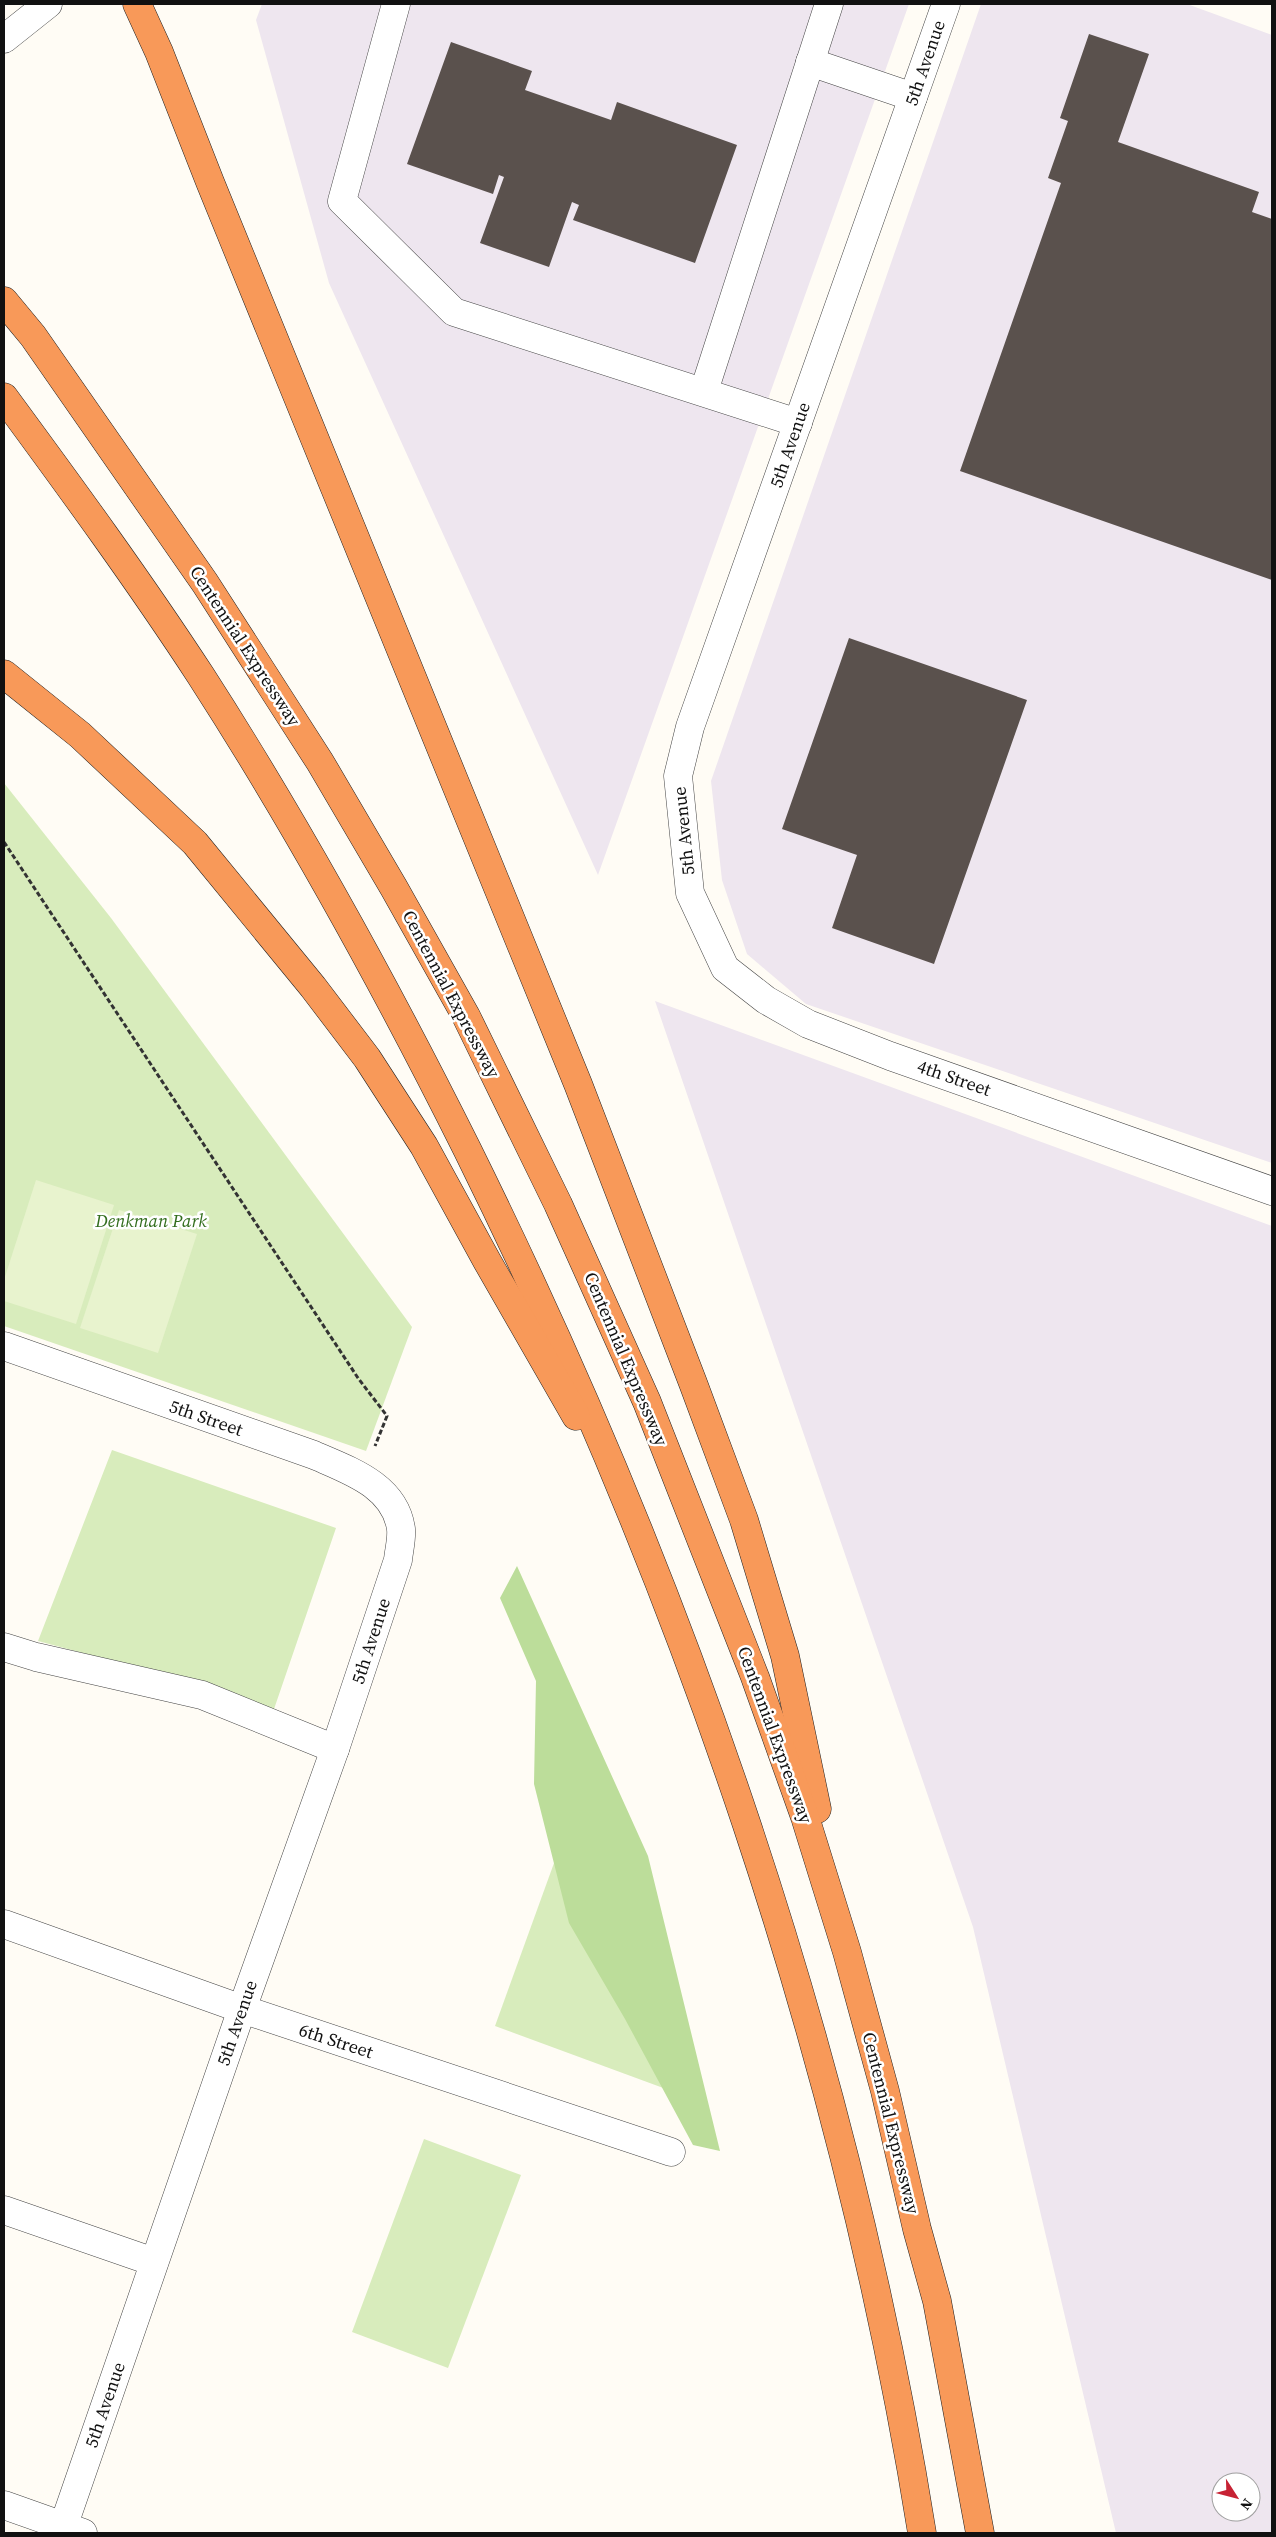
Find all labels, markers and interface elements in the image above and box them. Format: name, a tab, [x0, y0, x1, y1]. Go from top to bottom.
street label: 5th Avenue	[898, 17, 951, 109]
street label: 5th Avenue	[763, 399, 816, 491]
street label: Centennial Expressway	[184, 561, 307, 731]
street label: 5th Avenue	[666, 786, 701, 877]
street label: Centennial Expressway	[397, 905, 507, 1083]
street label: 4th Street	[914, 1053, 994, 1102]
park label: Denkman Park	[94, 1208, 207, 1233]
street label: Centennial Expressway	[578, 1268, 675, 1450]
street label: 5th Street	[166, 1393, 246, 1442]
street label: 5th Avenue	[345, 1595, 396, 1687]
street label: Centennial Expressway	[732, 1643, 819, 1828]
street label: 5th Avenue	[210, 1977, 263, 2069]
street label: 6th Street	[296, 2017, 376, 2064]
street label: Centennial Expressway	[857, 2029, 926, 2217]
street label: 5th Avenue	[78, 2359, 131, 2451]
north arrow	[1211, 2472, 1261, 2522]
text: N	[1235, 2495, 1258, 2515]

